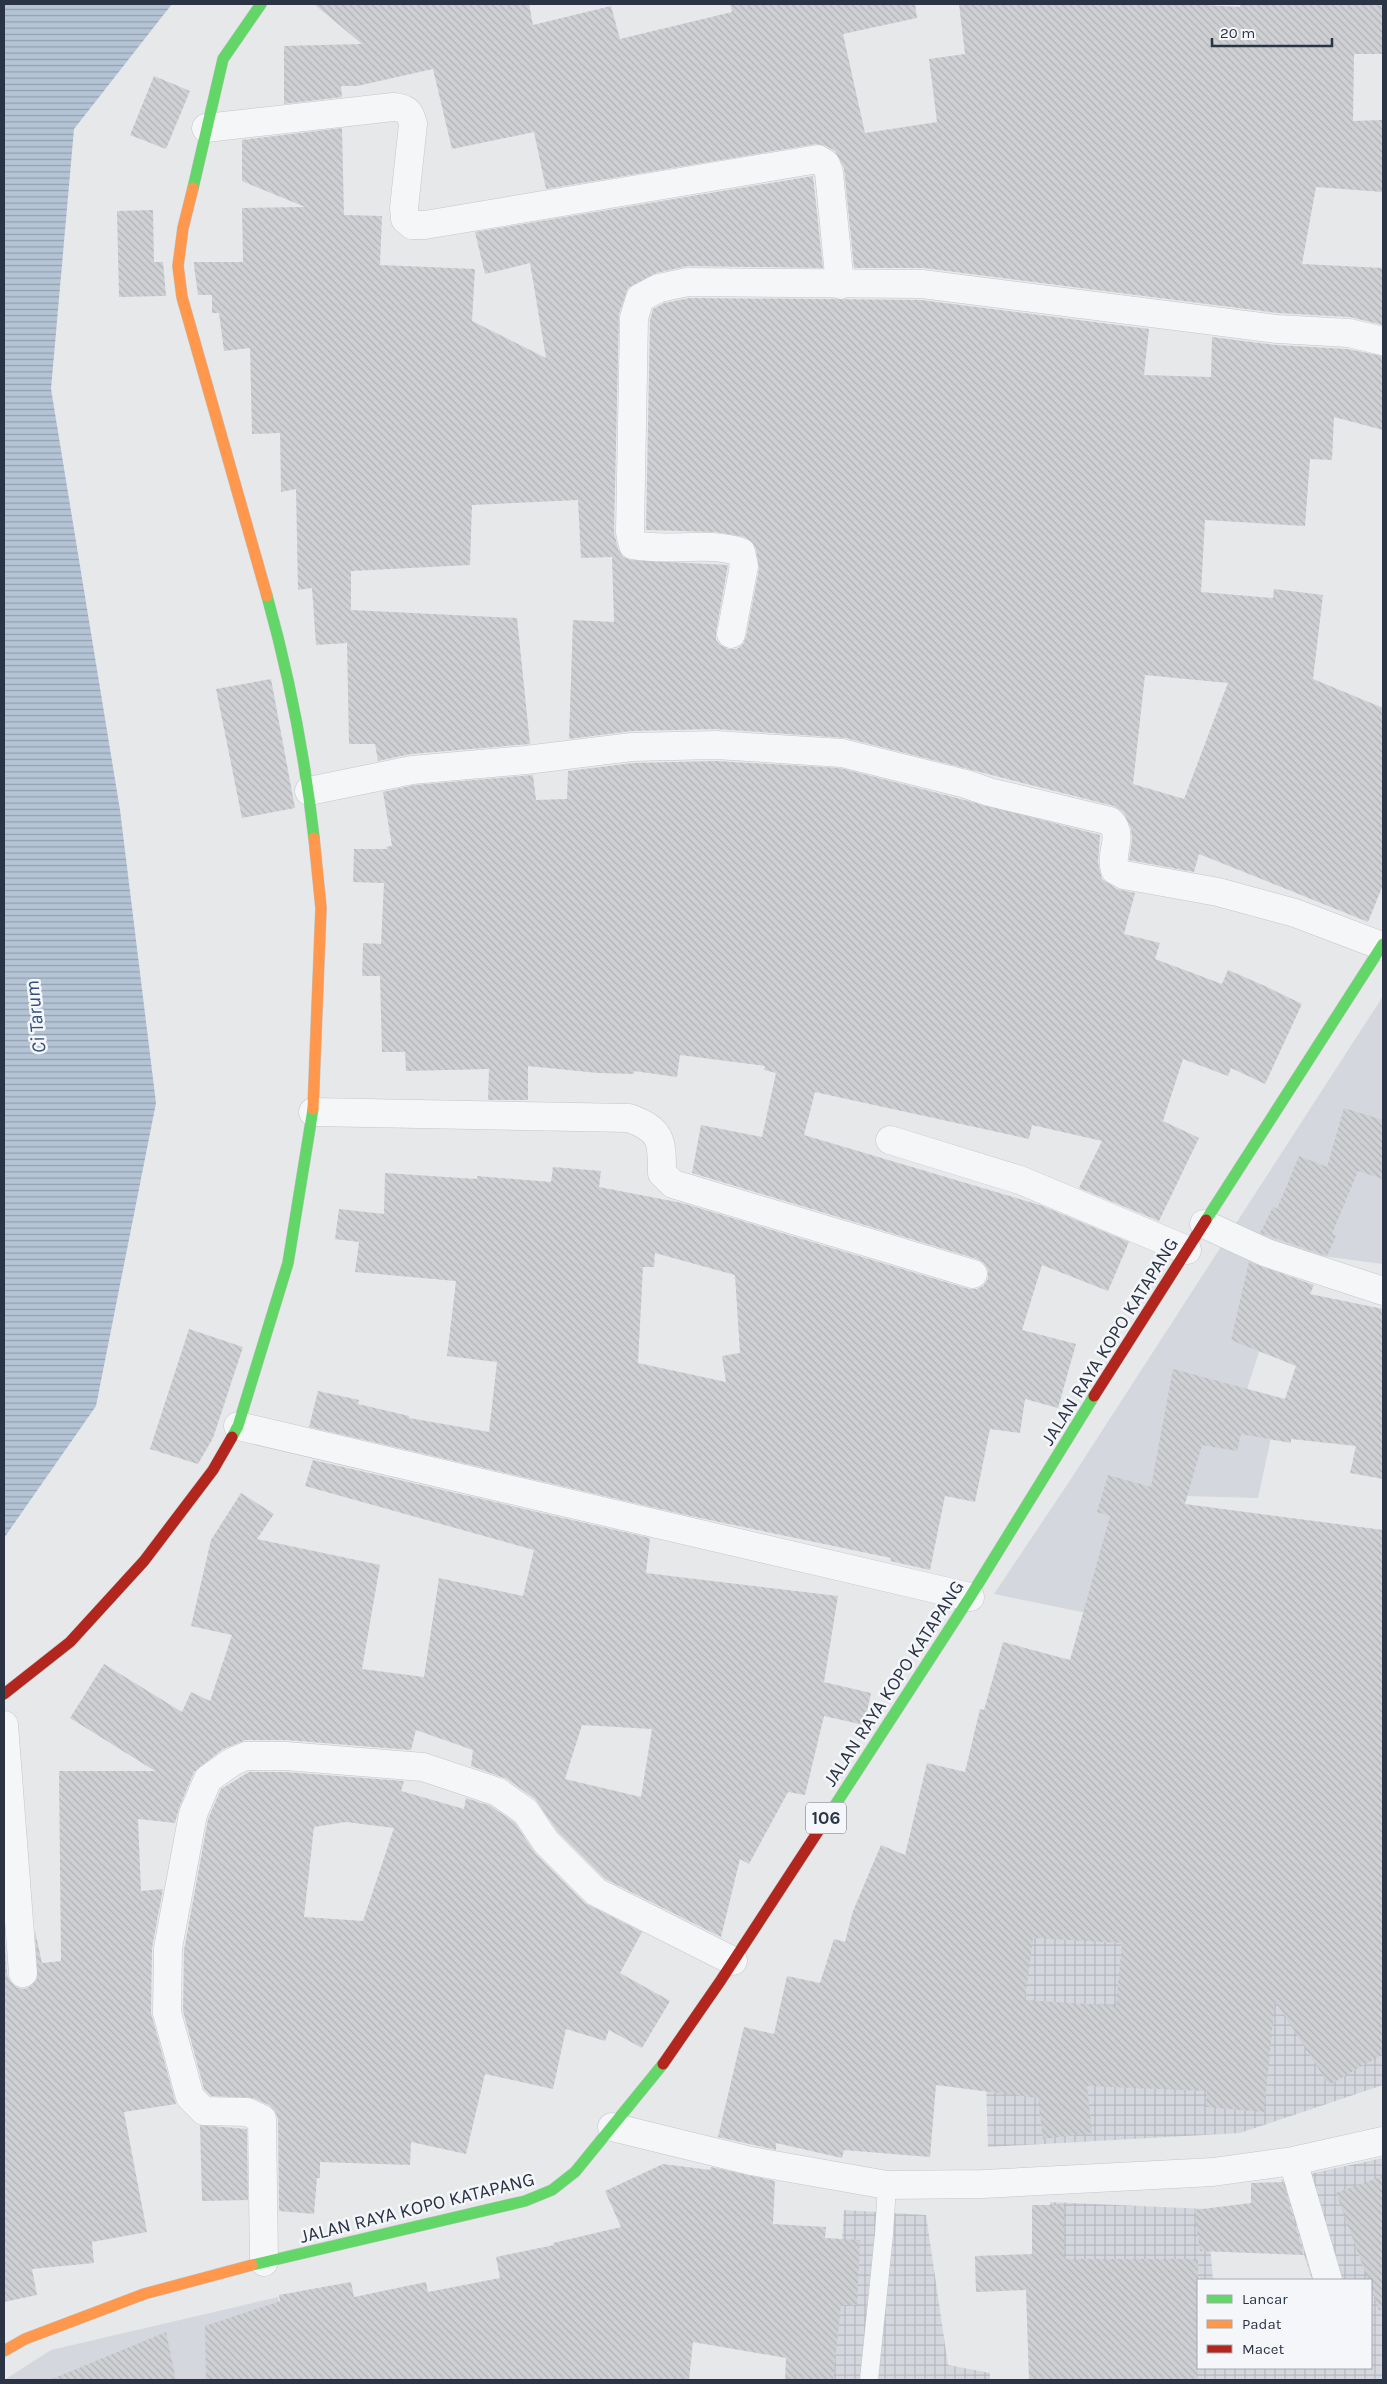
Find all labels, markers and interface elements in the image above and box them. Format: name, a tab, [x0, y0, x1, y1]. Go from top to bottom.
scale bar	[1212, 15, 1332, 47]
text: 20 m	[1220, 24, 1255, 42]
water label: Ci Tarum	[20, 980, 51, 1054]
street label: JALAN RAYA KOPO KATAPANG	[1037, 1234, 1183, 1449]
street label: JALAN RAYA KOPO KATAPANG	[819, 1577, 969, 1791]
road number: 106	[806, 1802, 846, 1834]
street label: JALAN RAYA KOPO KATAPANG	[298, 2168, 537, 2248]
legend	[1197, 2279, 1372, 2369]
text: Lancar	[1242, 2290, 1288, 2308]
text: Padat	[1242, 2315, 1282, 2333]
text: Macet	[1242, 2340, 1284, 2358]

